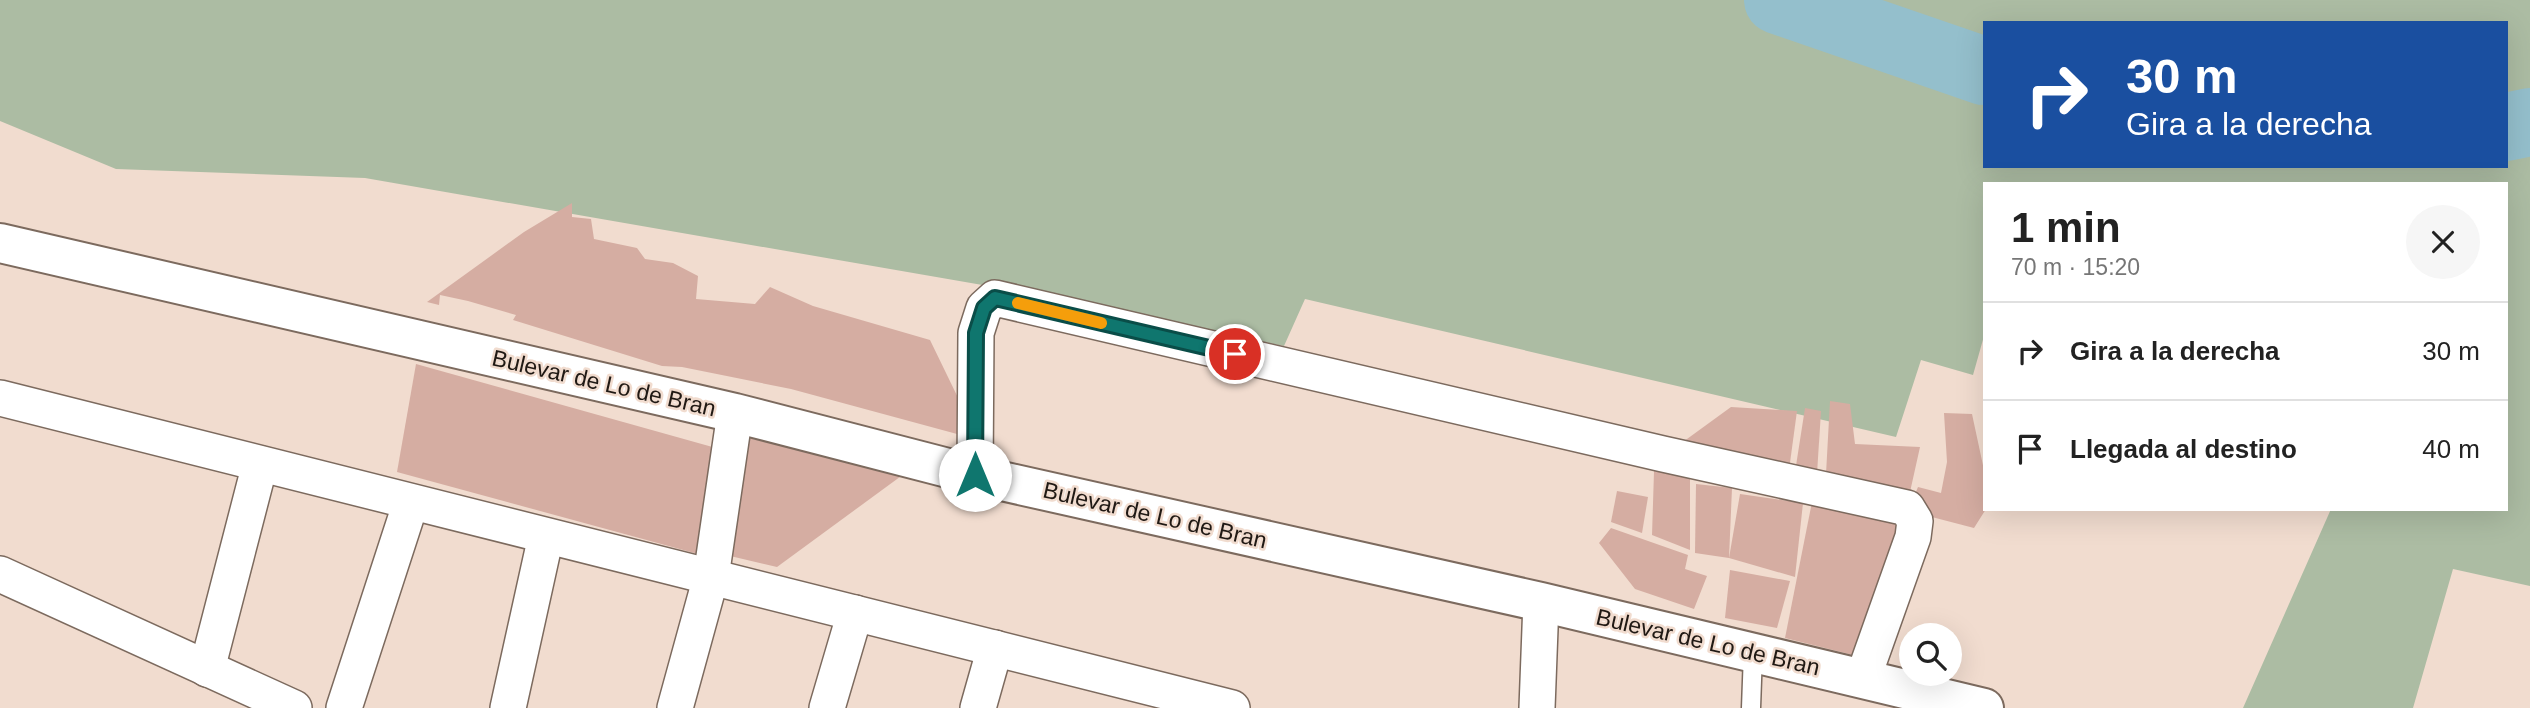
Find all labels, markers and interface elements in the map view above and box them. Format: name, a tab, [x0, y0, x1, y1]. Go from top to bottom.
icon: right	[2011, 49, 2102, 140]
text: 30 m	[2126, 49, 2238, 103]
text: Gira a la derecha	[2126, 106, 2371, 142]
text: 1 min	[2011, 204, 2121, 251]
button: close	[2406, 205, 2480, 279]
text: 70 m · 15:20	[2011, 254, 2140, 280]
pin	[1205, 324, 1265, 384]
icon: right	[2011, 332, 2049, 370]
icon: arrive	[1216, 335, 1254, 373]
text: Gira a la derecha	[2070, 336, 2280, 366]
text: 30 m	[2422, 336, 2480, 366]
street label: Bulevar de Lo de Bran	[490, 345, 718, 421]
icon: arrive	[2011, 430, 2049, 468]
text: Llegada al destino	[2070, 434, 2297, 464]
text: 40 m	[2422, 434, 2480, 464]
position arrow	[938, 438, 1012, 512]
street label: Bulevar de Lo de Bran	[1041, 477, 1269, 553]
street label: Bulevar de Lo de Bran	[1594, 604, 1822, 680]
map controls	[1899, 623, 1962, 686]
button: search	[1899, 623, 1962, 686]

